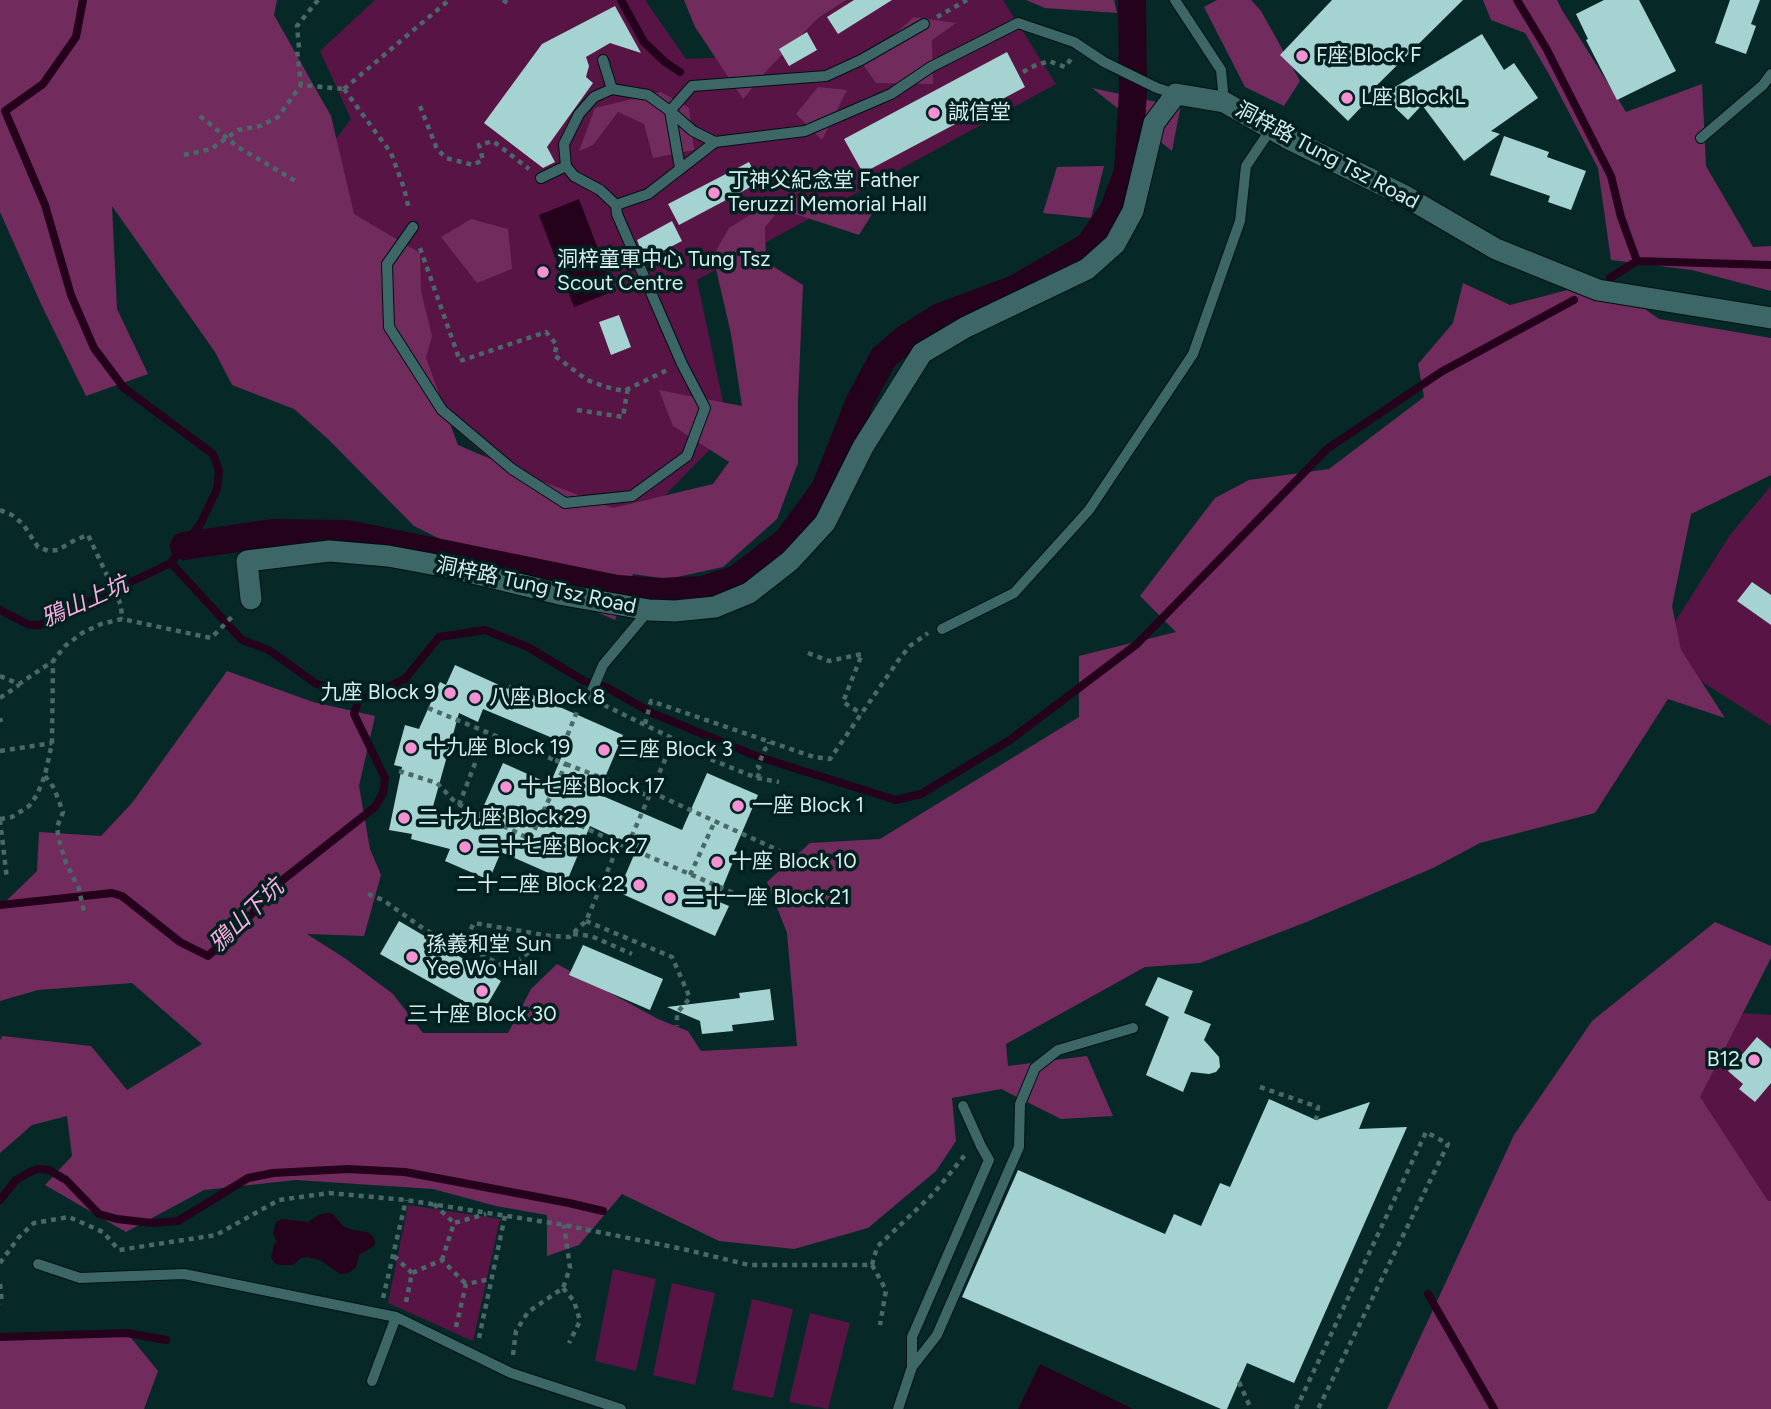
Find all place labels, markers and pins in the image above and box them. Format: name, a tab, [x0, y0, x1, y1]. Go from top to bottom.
place label: F座 Block F	[1316, 43, 1421, 69]
marker: F座 Block F	[1294, 48, 1310, 64]
place label: L座 Block L	[1361, 85, 1465, 111]
marker: L座 Block L	[1339, 90, 1355, 106]
place label: 誠信堂	[948, 100, 1011, 126]
marker: 誠信堂	[926, 105, 942, 121]
place label: 丁神父紀念堂 Father Teruzzi Memorial Hall	[728, 168, 927, 218]
marker: 丁神父紀念堂 Father Teruzzi Memorial Hall	[706, 185, 722, 201]
place label: 洞梓童軍中心 Tung Tsz Scout Centre	[557, 247, 770, 297]
marker: 洞梓童軍中心 Tung Tsz Scout Centre	[535, 264, 551, 280]
place label: 九座 Block 9	[321, 680, 436, 706]
marker: 九座 Block 9	[442, 685, 458, 701]
place label: 八座 Block 8	[489, 685, 605, 711]
marker: 八座 Block 8	[467, 690, 483, 706]
place label: 十九座 Block 19	[425, 735, 570, 761]
place label: 三座 Block 3	[618, 737, 733, 763]
marker: 十九座 Block 19	[403, 740, 419, 756]
marker: 三座 Block 3	[596, 742, 612, 758]
place label: 十七座 Block 17	[520, 774, 665, 800]
marker: 十七座 Block 17	[498, 779, 514, 795]
place label: 一座 Block 1	[752, 793, 864, 819]
marker: 一座 Block 1	[730, 798, 746, 814]
place label: 二十九座 Block 29	[418, 805, 587, 831]
marker: 二十九座 Block 29	[396, 810, 412, 826]
place label: 二十七座 Block 27	[479, 834, 648, 860]
marker: 二十七座 Block 27	[457, 839, 473, 855]
place label: 十座 Block 10	[731, 849, 857, 875]
marker: 十座 Block 10	[709, 854, 725, 870]
place label: 二十二座 Block 22	[456, 872, 625, 898]
marker: 二十二座 Block 22	[631, 877, 647, 893]
place label: 二十一座 Block 21	[684, 885, 850, 911]
marker: 二十一座 Block 21	[662, 890, 678, 906]
place label: 孫義和堂 Sun Yee Wo Hall	[426, 932, 552, 982]
marker: 孫義和堂 Sun Yee Wo Hall	[404, 949, 420, 965]
marker: 三十座 Block 30	[474, 983, 490, 999]
place label: 三十座 Block 30	[407, 1002, 557, 1028]
place label: B12	[1707, 1047, 1740, 1073]
marker: B12	[1746, 1052, 1762, 1068]

